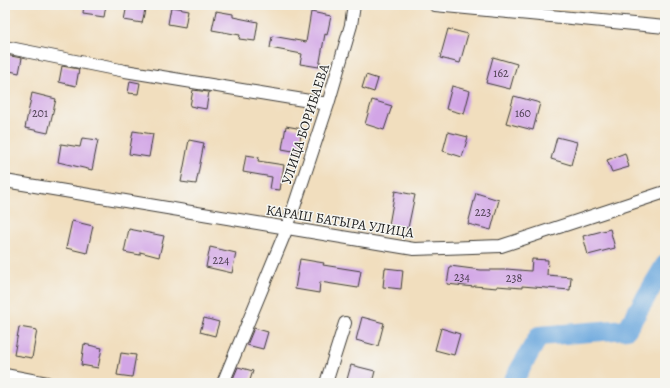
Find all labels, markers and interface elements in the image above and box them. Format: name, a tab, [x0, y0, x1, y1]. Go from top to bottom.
street label: УЛИЦА БОРИБАЕВА	[277, 61, 334, 187]
house number: 162	[493, 65, 509, 81]
house number: 201	[32, 105, 48, 121]
house number: 160	[515, 105, 531, 121]
street label: КАРАШ БАТЫРА УЛИЦА	[265, 200, 416, 243]
house number: 223	[475, 204, 491, 220]
house number: 224	[213, 252, 230, 268]
house number: 234	[454, 269, 471, 285]
house number: 238	[506, 270, 522, 286]

